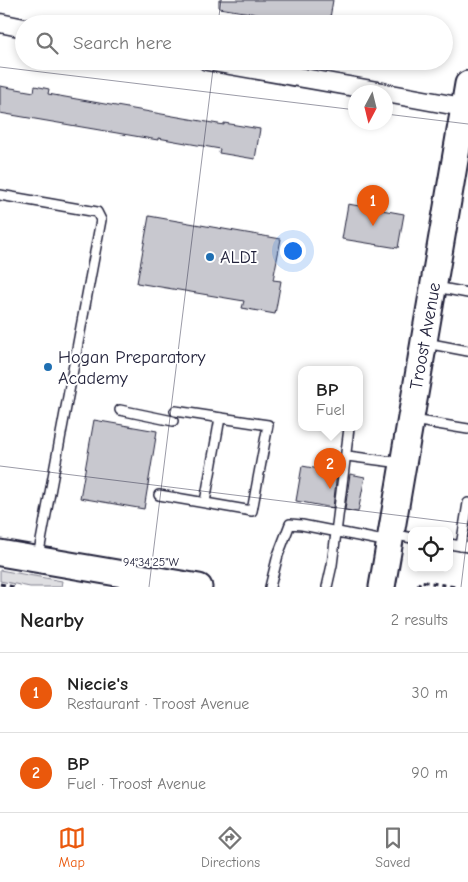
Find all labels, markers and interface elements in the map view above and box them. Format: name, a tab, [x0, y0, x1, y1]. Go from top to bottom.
search box	[15, 15, 453, 70]
icon: search	[33, 29, 61, 57]
text: Search here	[73, 32, 172, 54]
north arrow	[348, 85, 393, 130]
pin: 1	[357, 185, 389, 226]
your location	[280, 238, 306, 264]
place label: ALDI	[220, 247, 257, 268]
marker: ALDI	[204, 251, 216, 263]
street label: Troost Avenue	[406, 281, 445, 391]
place label: Hogan Preparatory Academy	[58, 347, 206, 389]
marker: Hogan Preparatory Academy	[42, 361, 54, 373]
popup	[298, 366, 363, 431]
text: BP	[316, 379, 338, 401]
text: Fuel	[316, 401, 345, 419]
pin: 2	[314, 448, 346, 489]
map controls	[408, 527, 453, 572]
button: locate	[408, 527, 453, 572]
text: 94°34'25"W	[123, 555, 180, 569]
text: Nearby	[20, 608, 84, 632]
text: 2 results	[391, 611, 448, 629]
text: Niecie's	[67, 673, 128, 695]
text: 1	[33, 684, 39, 702]
text: 30 m	[412, 684, 448, 702]
text: Restaurant · Troost Avenue	[67, 695, 249, 713]
text: BP	[67, 753, 89, 775]
text: 2	[32, 764, 40, 782]
text: 90 m	[411, 764, 448, 782]
text: Fuel · Troost Avenue	[67, 775, 206, 793]
tab: Map	[58, 824, 86, 871]
tab: Directions	[201, 824, 260, 871]
tab: Saved	[375, 824, 410, 871]

